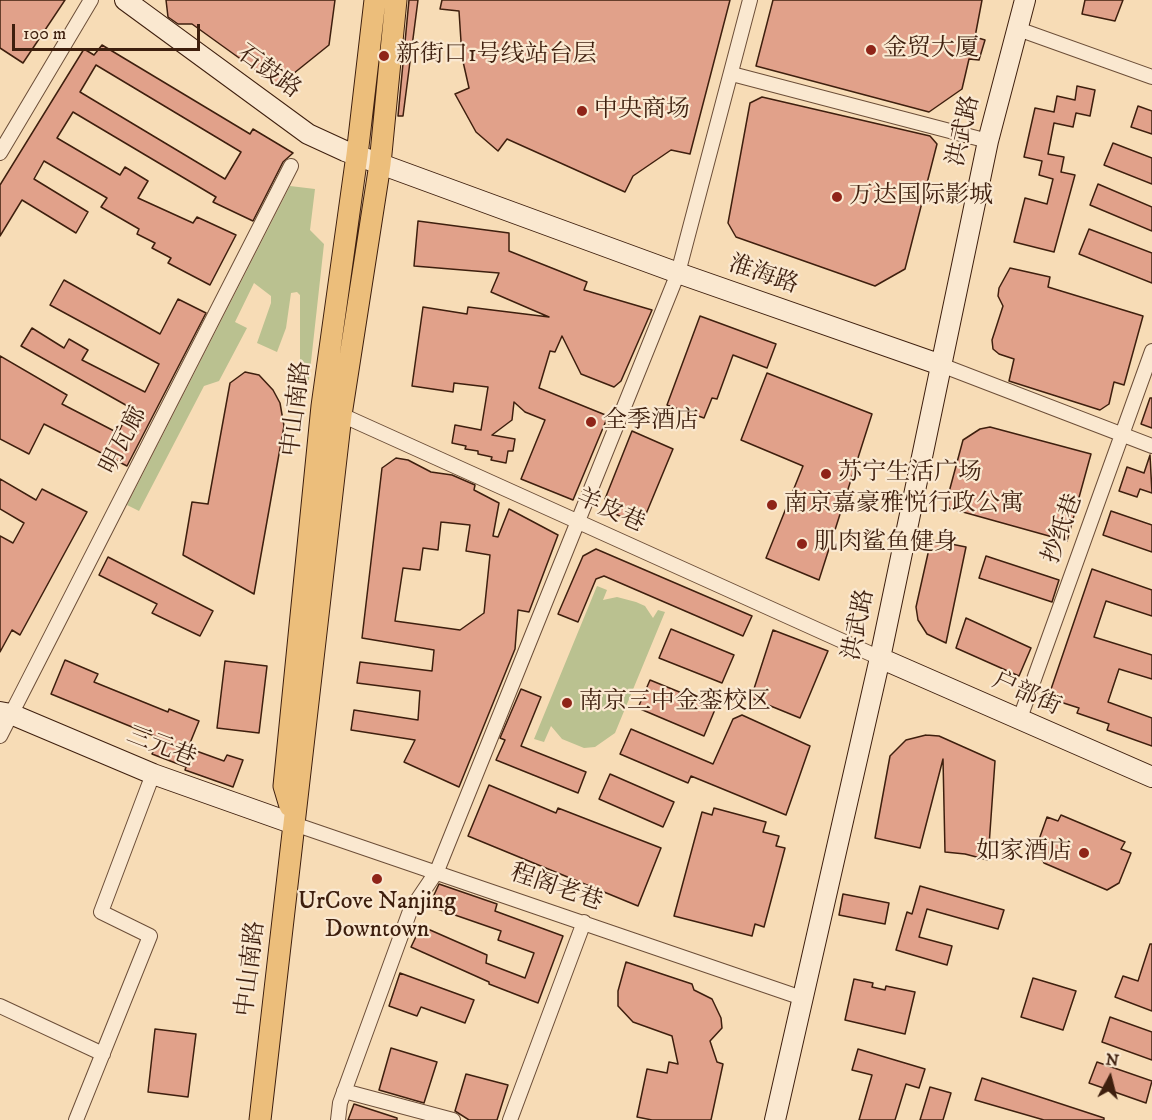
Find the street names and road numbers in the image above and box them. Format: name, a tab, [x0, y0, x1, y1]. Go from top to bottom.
street label: 石鼓路	[230, 40, 306, 106]
street label: 洪武路	[943, 93, 987, 169]
street label: 淮海路	[724, 251, 802, 301]
street label: 中山南路	[278, 360, 318, 458]
street label: 明瓦廊	[96, 402, 154, 480]
street label: 羊皮巷	[571, 484, 649, 540]
street label: 抄纸巷	[1038, 490, 1090, 568]
street label: 洪武路	[838, 587, 882, 663]
street label: 户部街	[987, 667, 1065, 723]
street label: 三元巷	[122, 722, 200, 774]
street label: 程阁老巷	[506, 860, 606, 918]
street label: 中山南路	[232, 920, 272, 1018]

